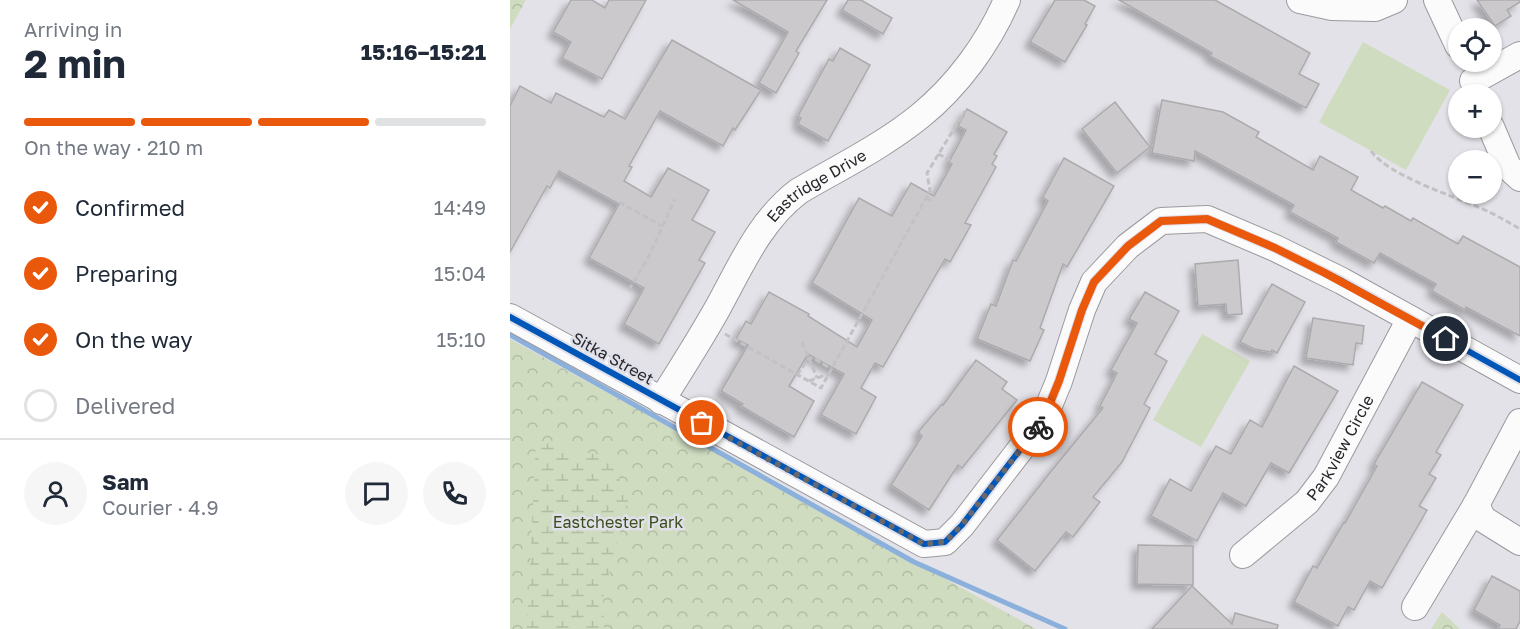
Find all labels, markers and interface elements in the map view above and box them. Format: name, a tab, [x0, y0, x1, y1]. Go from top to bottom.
text: Arriving in	[24, 17, 122, 41]
map controls	[1448, 18, 1502, 204]
button: locate	[1448, 18, 1502, 72]
text: 15:16–15:21	[361, 38, 486, 65]
text: 2 min	[24, 40, 126, 87]
button: +	[1448, 84, 1502, 138]
text: On the way · 210 m	[24, 135, 203, 159]
street label: Eastridge Drive	[762, 145, 870, 226]
button: −	[1448, 150, 1502, 204]
icon: check	[24, 191, 57, 224]
text: Confirmed	[75, 194, 185, 221]
text: 14:49	[434, 195, 486, 219]
icon: check	[24, 257, 57, 290]
text: Preparing	[75, 260, 178, 287]
text: 15:04	[434, 261, 486, 285]
pin	[1420, 313, 1471, 364]
icon: home	[1429, 322, 1462, 355]
icon: check	[24, 323, 57, 356]
text: On the way	[75, 326, 193, 353]
text: 15:10	[437, 327, 486, 351]
street label: Sitka Street	[569, 327, 657, 389]
street label: Parkview Circle	[1302, 391, 1378, 504]
text: Delivered	[75, 392, 175, 419]
pin	[676, 397, 727, 448]
courier	[1008, 397, 1068, 457]
icon: bag	[685, 406, 718, 439]
icon: bike	[1022, 411, 1055, 444]
button: person	[24, 462, 87, 525]
button: chat	[345, 462, 408, 525]
button: phone	[423, 462, 486, 525]
text: Sam	[102, 468, 149, 495]
text: Courier · 4.9	[102, 495, 219, 519]
park label: Eastchester Park	[553, 512, 683, 532]

